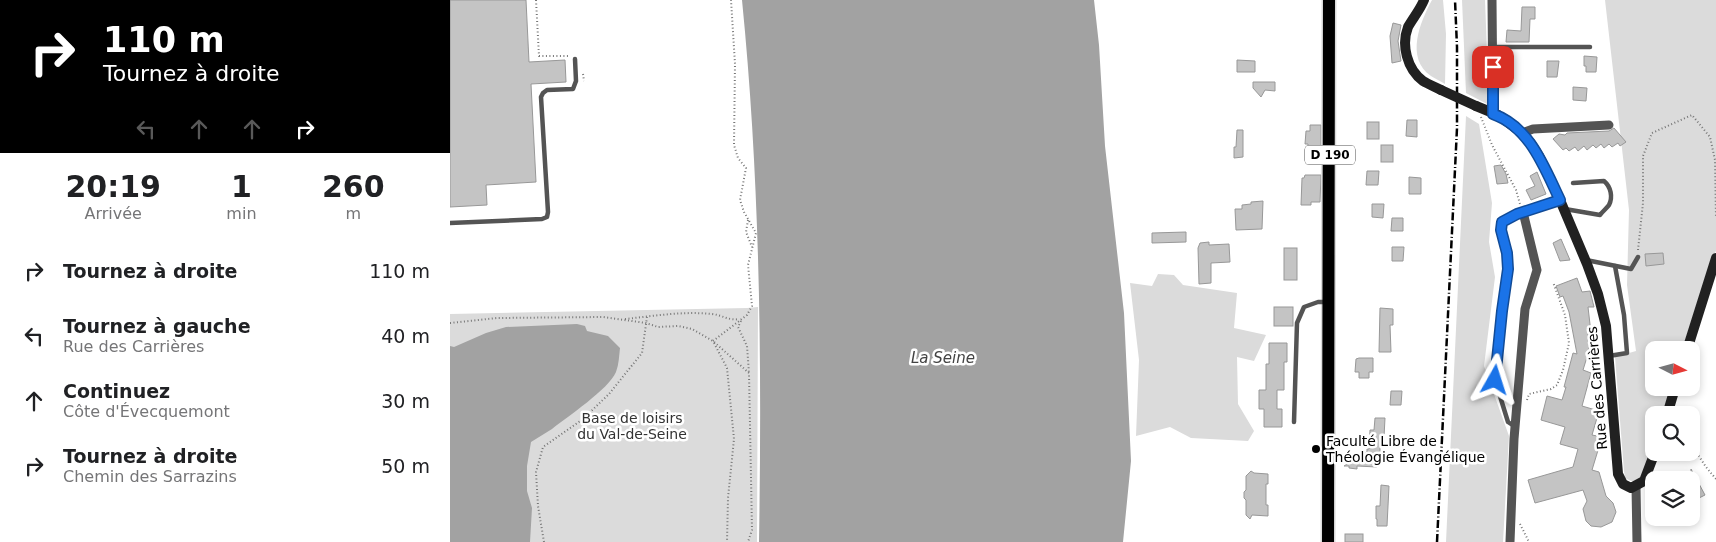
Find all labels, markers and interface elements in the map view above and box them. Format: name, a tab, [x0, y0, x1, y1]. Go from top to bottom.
icon: right	[20, 20, 85, 85]
text: 110 m	[103, 20, 225, 60]
pin	[1472, 46, 1514, 88]
icon: arrive	[1479, 53, 1507, 81]
text: Tournez à droite	[103, 61, 280, 86]
icon: left	[132, 115, 160, 143]
icon: ahead	[185, 115, 213, 143]
icon: ahead	[238, 115, 266, 143]
icon: right	[291, 115, 319, 143]
road number: D 190	[1305, 146, 1355, 164]
text: 20:19	[65, 169, 161, 204]
text: 1	[231, 169, 252, 204]
text: 260	[322, 169, 385, 204]
text: Arrivée	[84, 204, 142, 223]
text: min	[226, 204, 257, 223]
text: m	[345, 204, 361, 223]
icon: right	[20, 257, 48, 285]
text: Tournez à droite	[63, 260, 237, 282]
text: 110 m	[369, 260, 430, 282]
text: Tournez à gauche	[63, 315, 251, 337]
icon: left	[20, 322, 48, 350]
text: 40 m	[381, 325, 430, 347]
street label: Rue des Carrières	[1584, 326, 1610, 450]
text: Rue des Carrières	[63, 337, 204, 356]
north arrow	[1645, 341, 1700, 396]
map controls	[1645, 341, 1700, 526]
water label: La Seine	[911, 349, 975, 367]
position arrow	[1468, 353, 1520, 405]
text: Continuez	[63, 380, 170, 402]
icon: ahead	[20, 387, 48, 415]
text: 30 m	[381, 390, 430, 412]
text: Côte d'Évecquemont	[63, 402, 230, 421]
button: search	[1645, 406, 1700, 461]
park label: Base de loisirs du Val-de-Seine	[577, 410, 687, 442]
place label: Faculté Libre de Théologie Évangélique	[1325, 433, 1485, 465]
marker: Faculté Libre de Théologie Évangélique	[1310, 443, 1322, 455]
text: Tournez à droite	[63, 445, 237, 467]
icon: right	[20, 452, 48, 480]
text: 50 m	[381, 455, 430, 477]
text: Chemin des Sarrazins	[63, 467, 237, 486]
button: layers	[1645, 471, 1700, 526]

